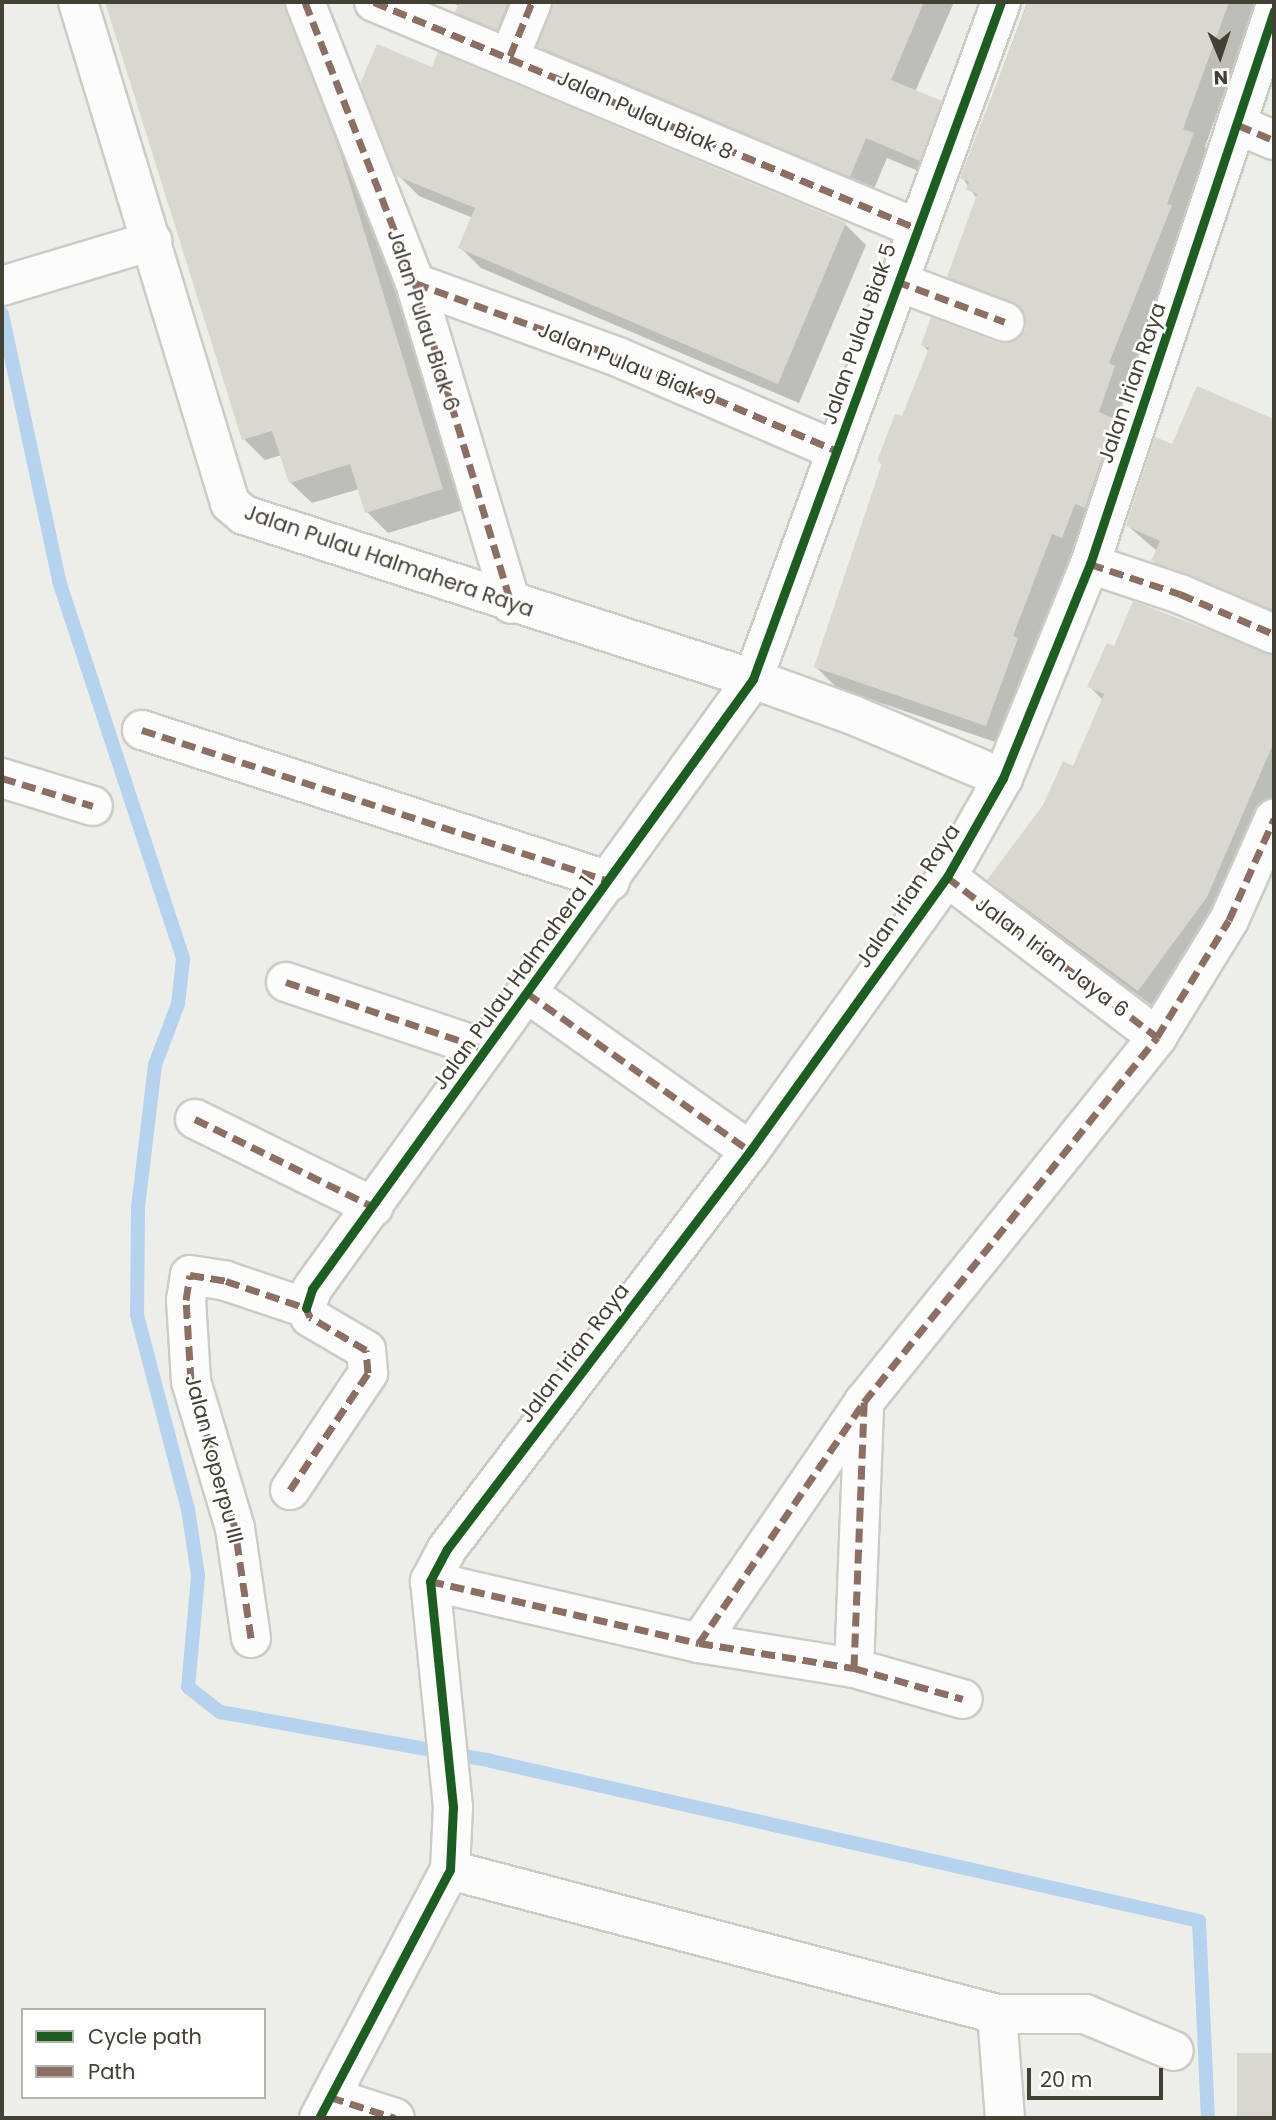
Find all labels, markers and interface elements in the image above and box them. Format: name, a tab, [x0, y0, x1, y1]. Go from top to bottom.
north arrow	[1185, 21, 1255, 91]
text: N	[1213, 64, 1228, 91]
street label: Jalan Pulau Biak 8	[553, 65, 737, 165]
street label: Jalan Pulau Biak 6	[382, 226, 464, 414]
street label: Jalan Pulau Biak 5	[816, 240, 902, 428]
street label: Jalan Irian Raya	[1093, 299, 1171, 467]
street label: Jalan Pulau Biak 9	[534, 317, 720, 411]
street label: Jalan Pulau Halmahera Raya	[241, 500, 537, 622]
street label: Jalan Irian Raya	[851, 819, 965, 973]
street label: Jalan Pulau Halmahera 1	[427, 871, 599, 1095]
street label: Jalan Irian Jaya 6	[970, 891, 1134, 1023]
street label: Jalan Irian Raya	[513, 1278, 635, 1428]
street label: Jalan Koperpu III	[179, 1372, 249, 1546]
legend	[21, 2008, 266, 2099]
text: Cycle path	[88, 2022, 202, 2051]
scale bar	[1031, 2054, 1168, 2098]
text: Path	[88, 2057, 135, 2086]
text: 20 m	[1040, 2065, 1093, 2094]

